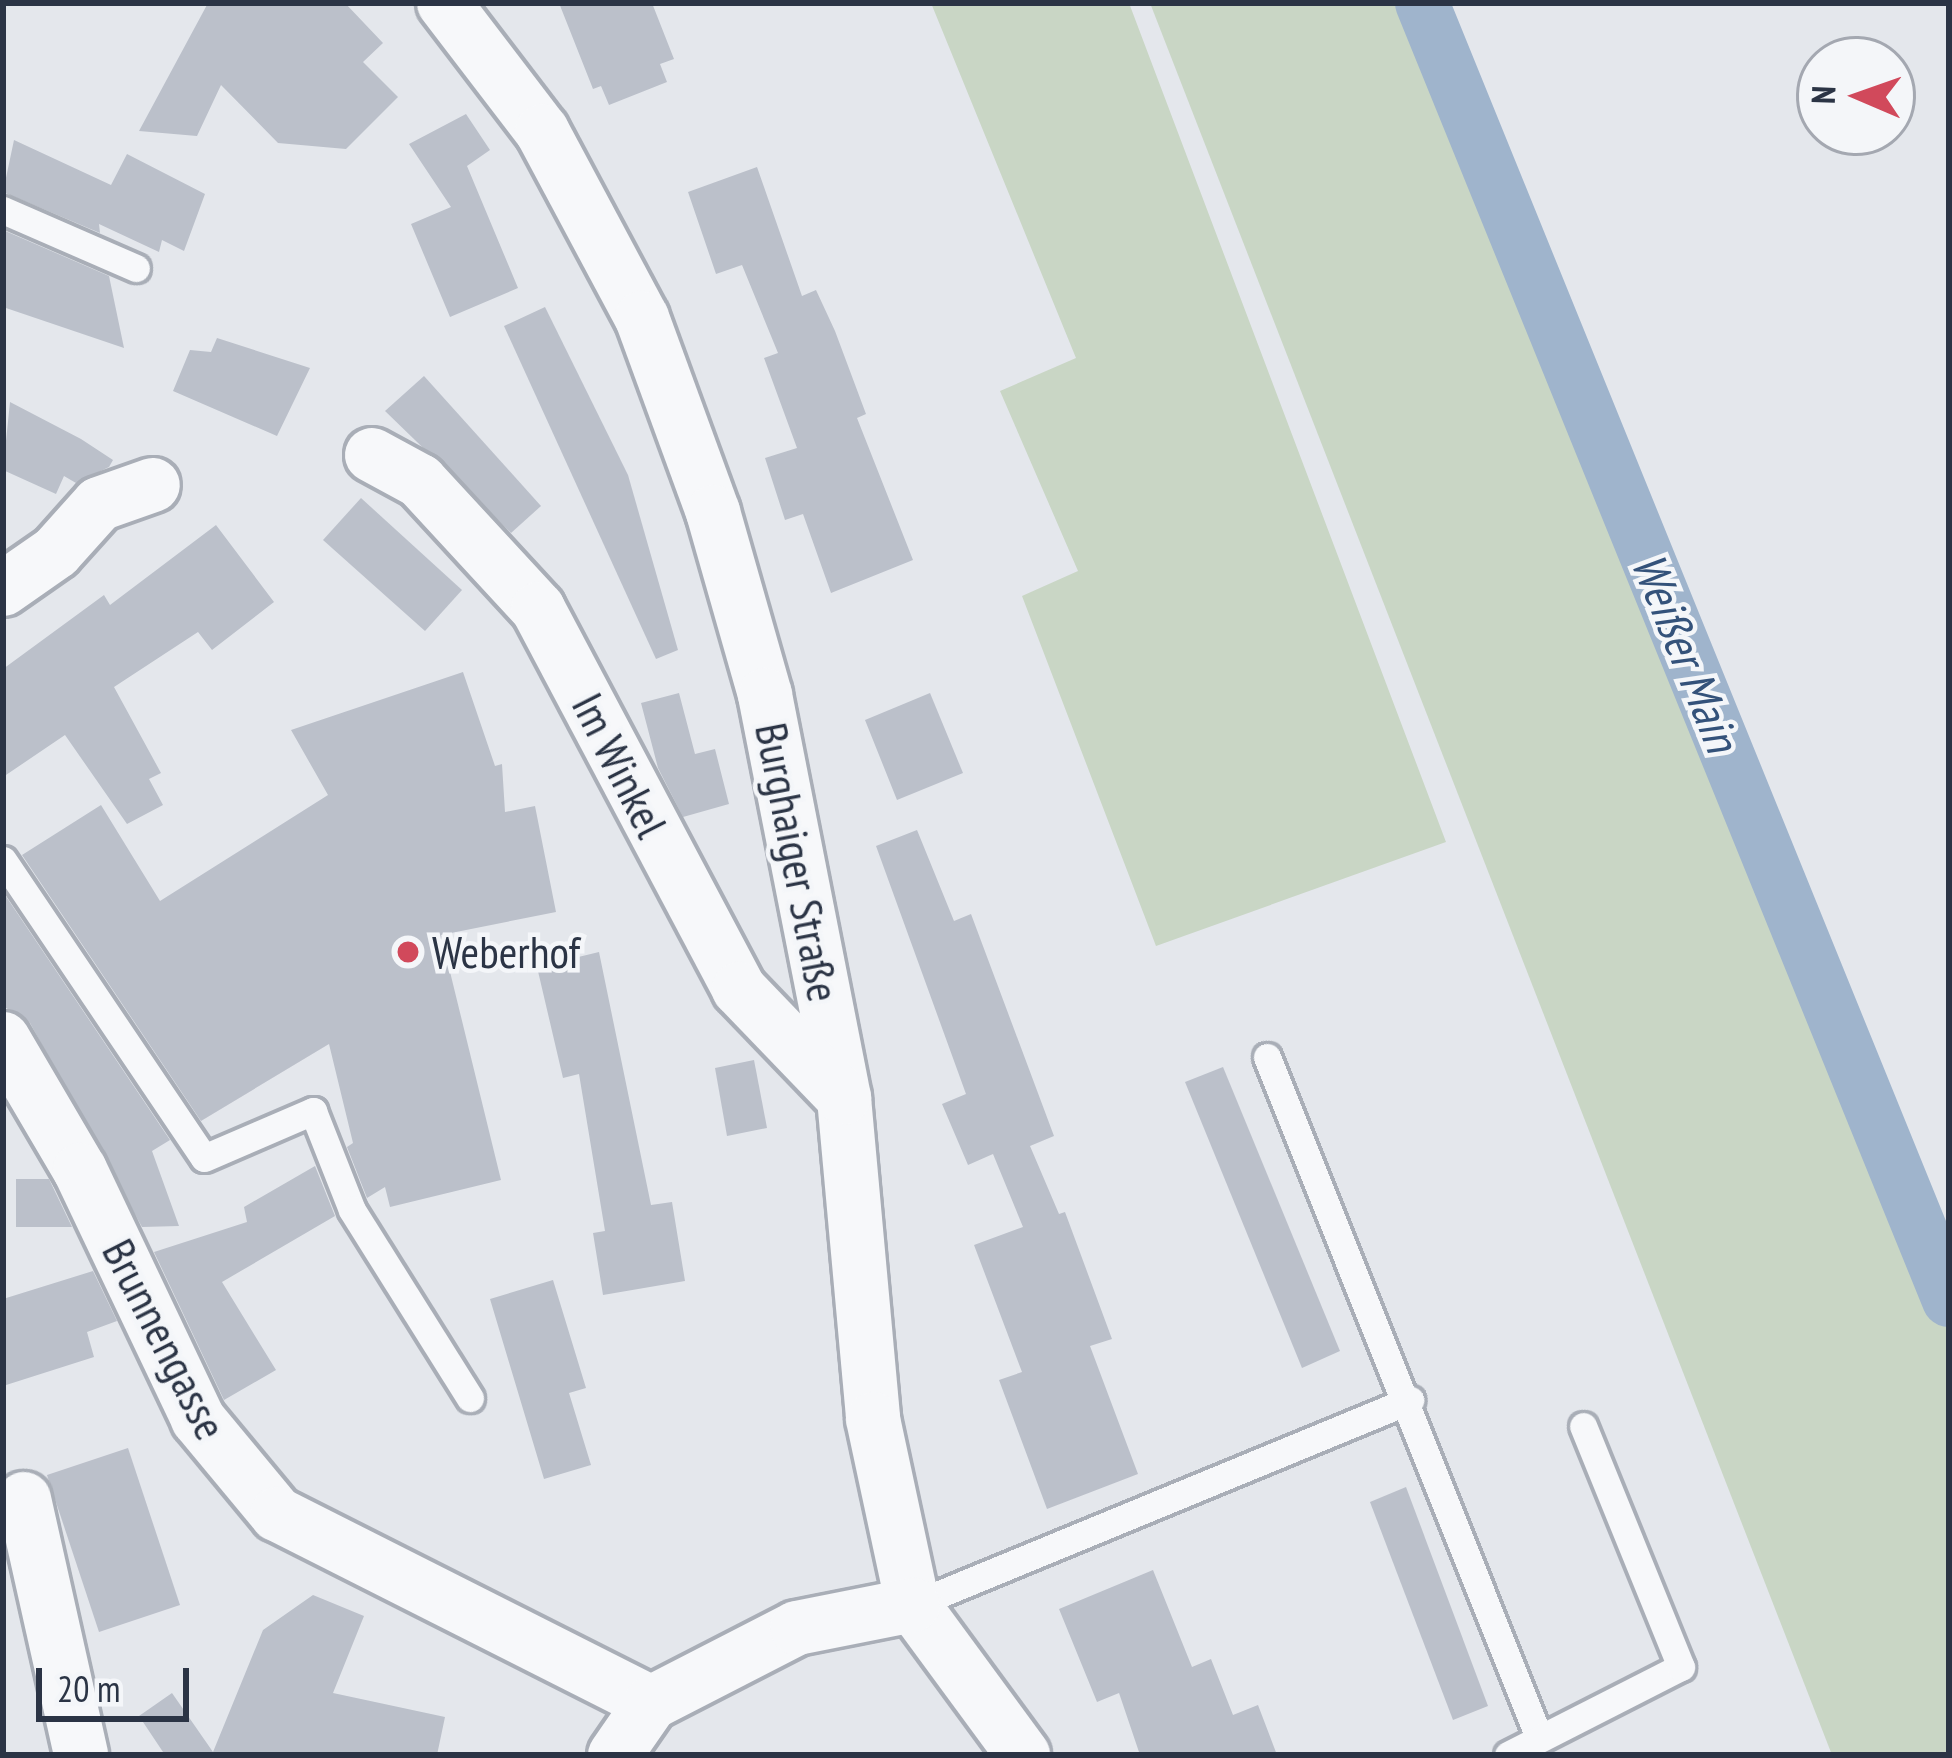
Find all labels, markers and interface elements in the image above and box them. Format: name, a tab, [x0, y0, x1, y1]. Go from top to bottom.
north arrow	[1796, 36, 1916, 156]
text: N	[1801, 85, 1844, 104]
water label: Weißer Main	[1620, 545, 1752, 759]
street label: Im Winkel	[561, 684, 679, 846]
street label: Burghaiger Straße	[745, 718, 851, 1006]
place label: Weberhof	[432, 925, 580, 979]
marker: Weberhof	[395, 939, 421, 965]
street label: Brunnengasse	[92, 1230, 238, 1448]
scale bar	[42, 1644, 195, 1718]
text: 20 m	[57, 1665, 120, 1712]

